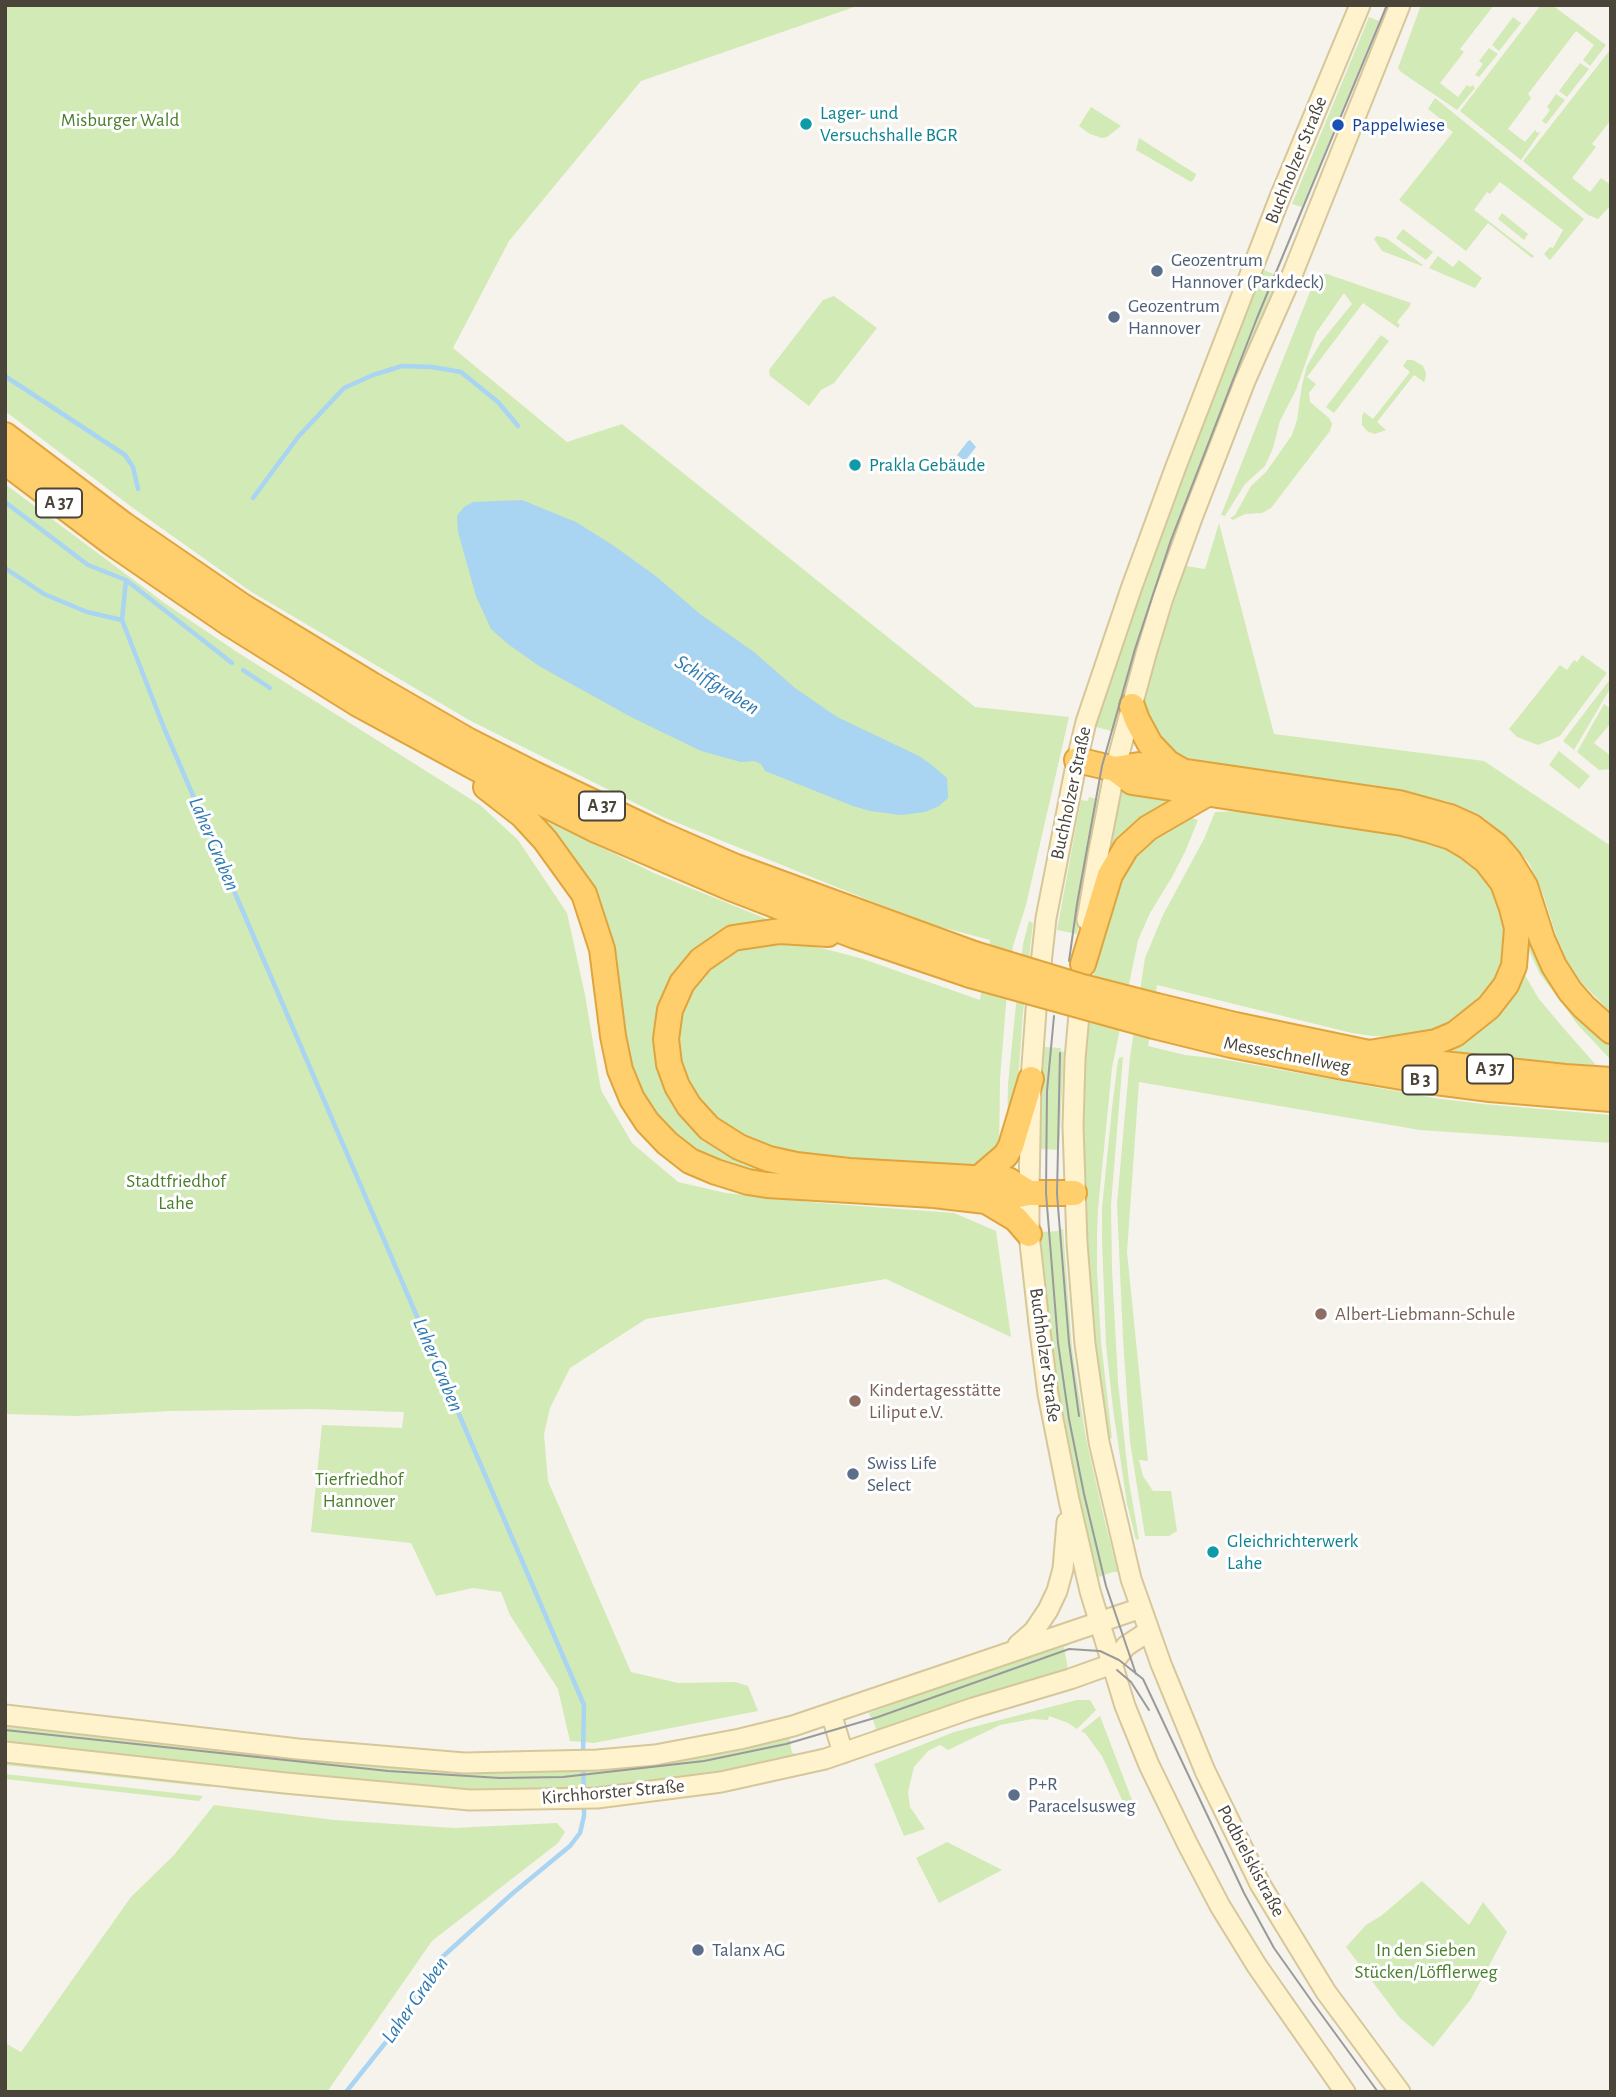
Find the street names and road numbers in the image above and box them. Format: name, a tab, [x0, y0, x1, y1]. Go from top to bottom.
street label: Buchholzer Straße	[1260, 93, 1332, 227]
road number: A 37	[36, 489, 82, 518]
street label: Buchholzer Straße	[1046, 724, 1096, 862]
road number: A 37	[579, 792, 625, 820]
street label: Messeschnellweg	[1222, 1032, 1352, 1078]
road number: A 37	[1467, 1054, 1513, 1084]
road number: B 3	[1402, 1065, 1438, 1094]
street label: Buchholzer Straße	[1024, 1286, 1066, 1424]
street label: Kirchhorster Straße	[541, 1774, 685, 1810]
street label: Podbielskistraße	[1212, 1801, 1290, 1921]

